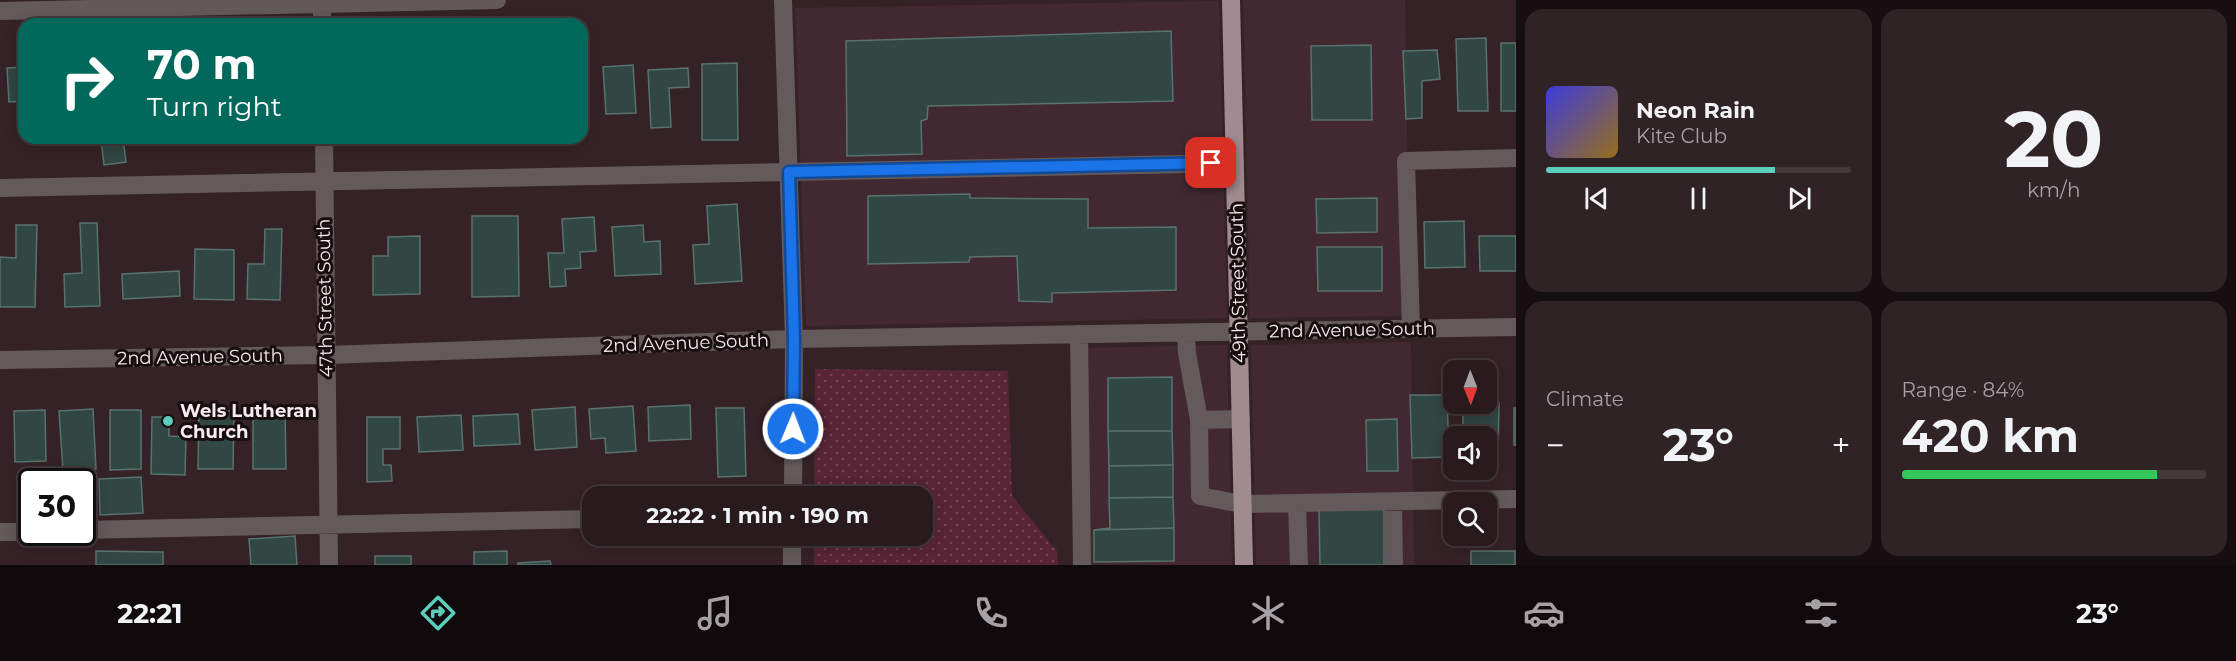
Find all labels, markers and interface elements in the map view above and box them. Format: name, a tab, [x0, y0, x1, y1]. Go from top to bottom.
text: 70 m	[147, 38, 257, 90]
icon: right	[48, 42, 126, 120]
text: Turn right	[147, 90, 282, 123]
text: 20	[2004, 91, 2103, 187]
text: Neon Rain	[1636, 97, 1755, 124]
text: Kite Club	[1636, 124, 1727, 148]
pin	[1185, 137, 1236, 188]
icon: arrive	[1194, 146, 1227, 179]
text: km/h	[2027, 178, 2080, 202]
icon: previous	[1580, 182, 1613, 215]
icon: pause	[1682, 182, 1715, 215]
icon: next	[1783, 182, 1816, 215]
street label: 49th Street South	[1226, 203, 1250, 363]
street label: 47th Street South	[313, 219, 337, 377]
street label: 2nd Avenue South	[1269, 318, 1435, 342]
street label: 2nd Avenue South	[603, 329, 769, 357]
street label: 2nd Avenue South	[117, 345, 283, 369]
north arrow	[1443, 360, 1497, 414]
map controls	[1443, 360, 1497, 546]
text: Range · 84%	[1902, 378, 2024, 402]
text: Climate	[1546, 387, 1624, 411]
position arrow	[761, 397, 825, 461]
place label: Wels Lutheran Church	[180, 400, 317, 443]
text: 420 km	[1902, 408, 2079, 463]
marker: Wels Lutheran Church	[161, 414, 175, 428]
text: 23°	[1663, 417, 1734, 472]
text: −	[1546, 425, 1565, 465]
text: +	[1832, 425, 1850, 465]
button: sound	[1443, 426, 1497, 480]
speed limit sign: 30	[18, 468, 96, 546]
button: search	[1443, 492, 1497, 546]
text: 22:22 · 1 min · 190 m	[646, 502, 869, 529]
icon: directions	[417, 592, 459, 634]
icon: music	[694, 592, 736, 634]
icon: phone	[970, 592, 1012, 634]
icon: climate	[1247, 592, 1289, 634]
icon: car	[1523, 592, 1565, 634]
icon: filters	[1800, 592, 1842, 634]
text: 22:21	[117, 597, 183, 630]
text: 23°	[2076, 597, 2119, 630]

